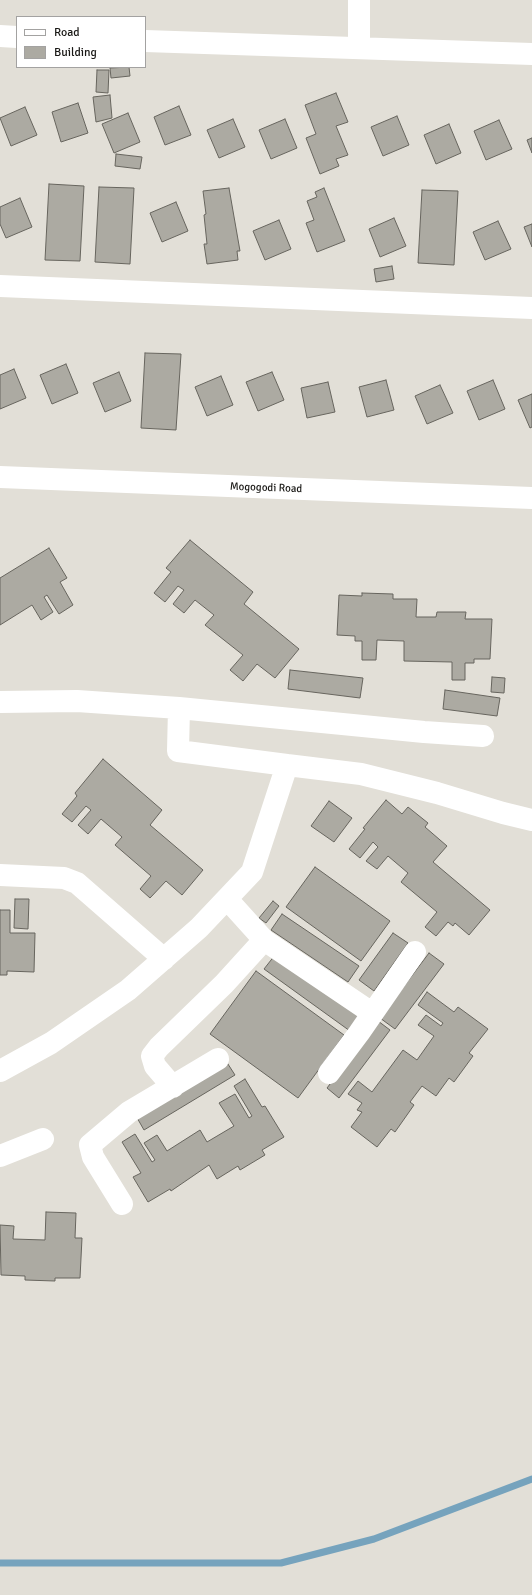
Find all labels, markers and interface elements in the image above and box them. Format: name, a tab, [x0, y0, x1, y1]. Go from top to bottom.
legend	[16, 16, 146, 68]
text: Road	[54, 25, 80, 40]
text: Building	[54, 45, 97, 60]
street label: Mogogodi Road	[230, 480, 302, 496]

